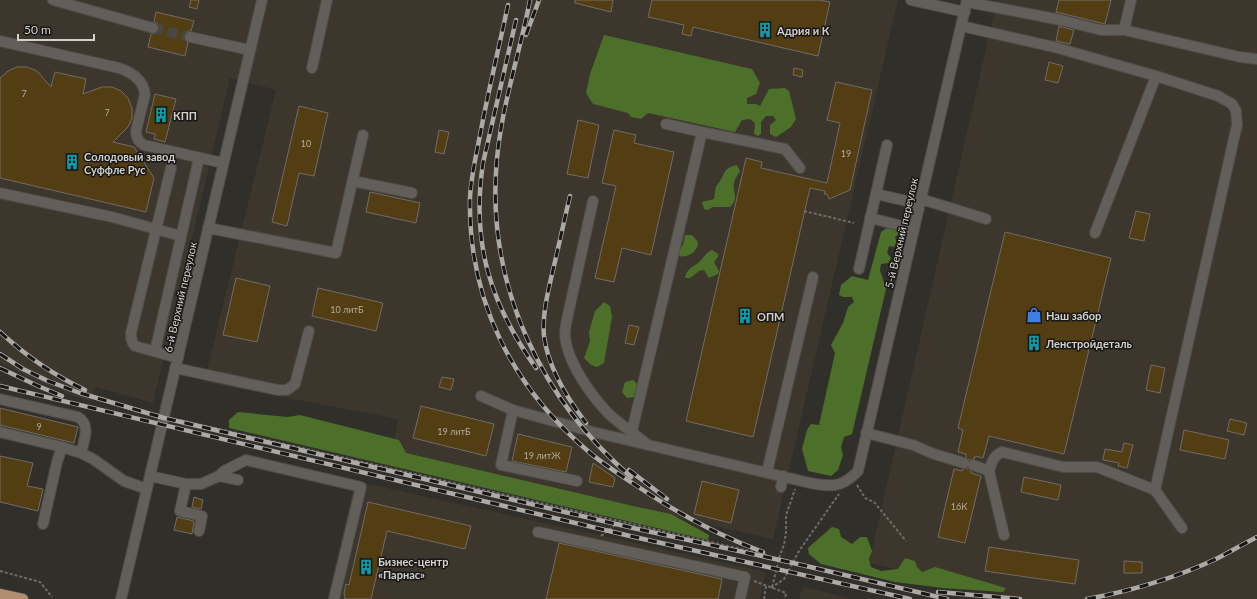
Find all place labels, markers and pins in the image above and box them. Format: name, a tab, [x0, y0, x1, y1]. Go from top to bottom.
building icon: Адрия и К	[756, 21, 774, 39]
place label: Адрия и К	[776, 24, 830, 37]
building icon: КПП	[152, 106, 170, 124]
place label: КПП	[173, 109, 197, 122]
place label: Солодовый завод Суффле Рус	[84, 150, 175, 176]
building icon: Солодовый завод Суффле Рус	[63, 153, 81, 171]
shop icon: Наш забор	[1025, 306, 1043, 324]
building icon: ОПМ	[736, 307, 754, 325]
place label: Наш забор	[1046, 309, 1101, 322]
place label: ОПМ	[757, 310, 784, 323]
building icon: Ленстройдеталь	[1025, 334, 1043, 352]
place label: Ленстройдеталь	[1045, 337, 1133, 350]
place label: Бизнес-центр «Парнас»	[378, 555, 448, 581]
building icon: Бизнес-центр «Парнас»	[357, 558, 375, 576]

